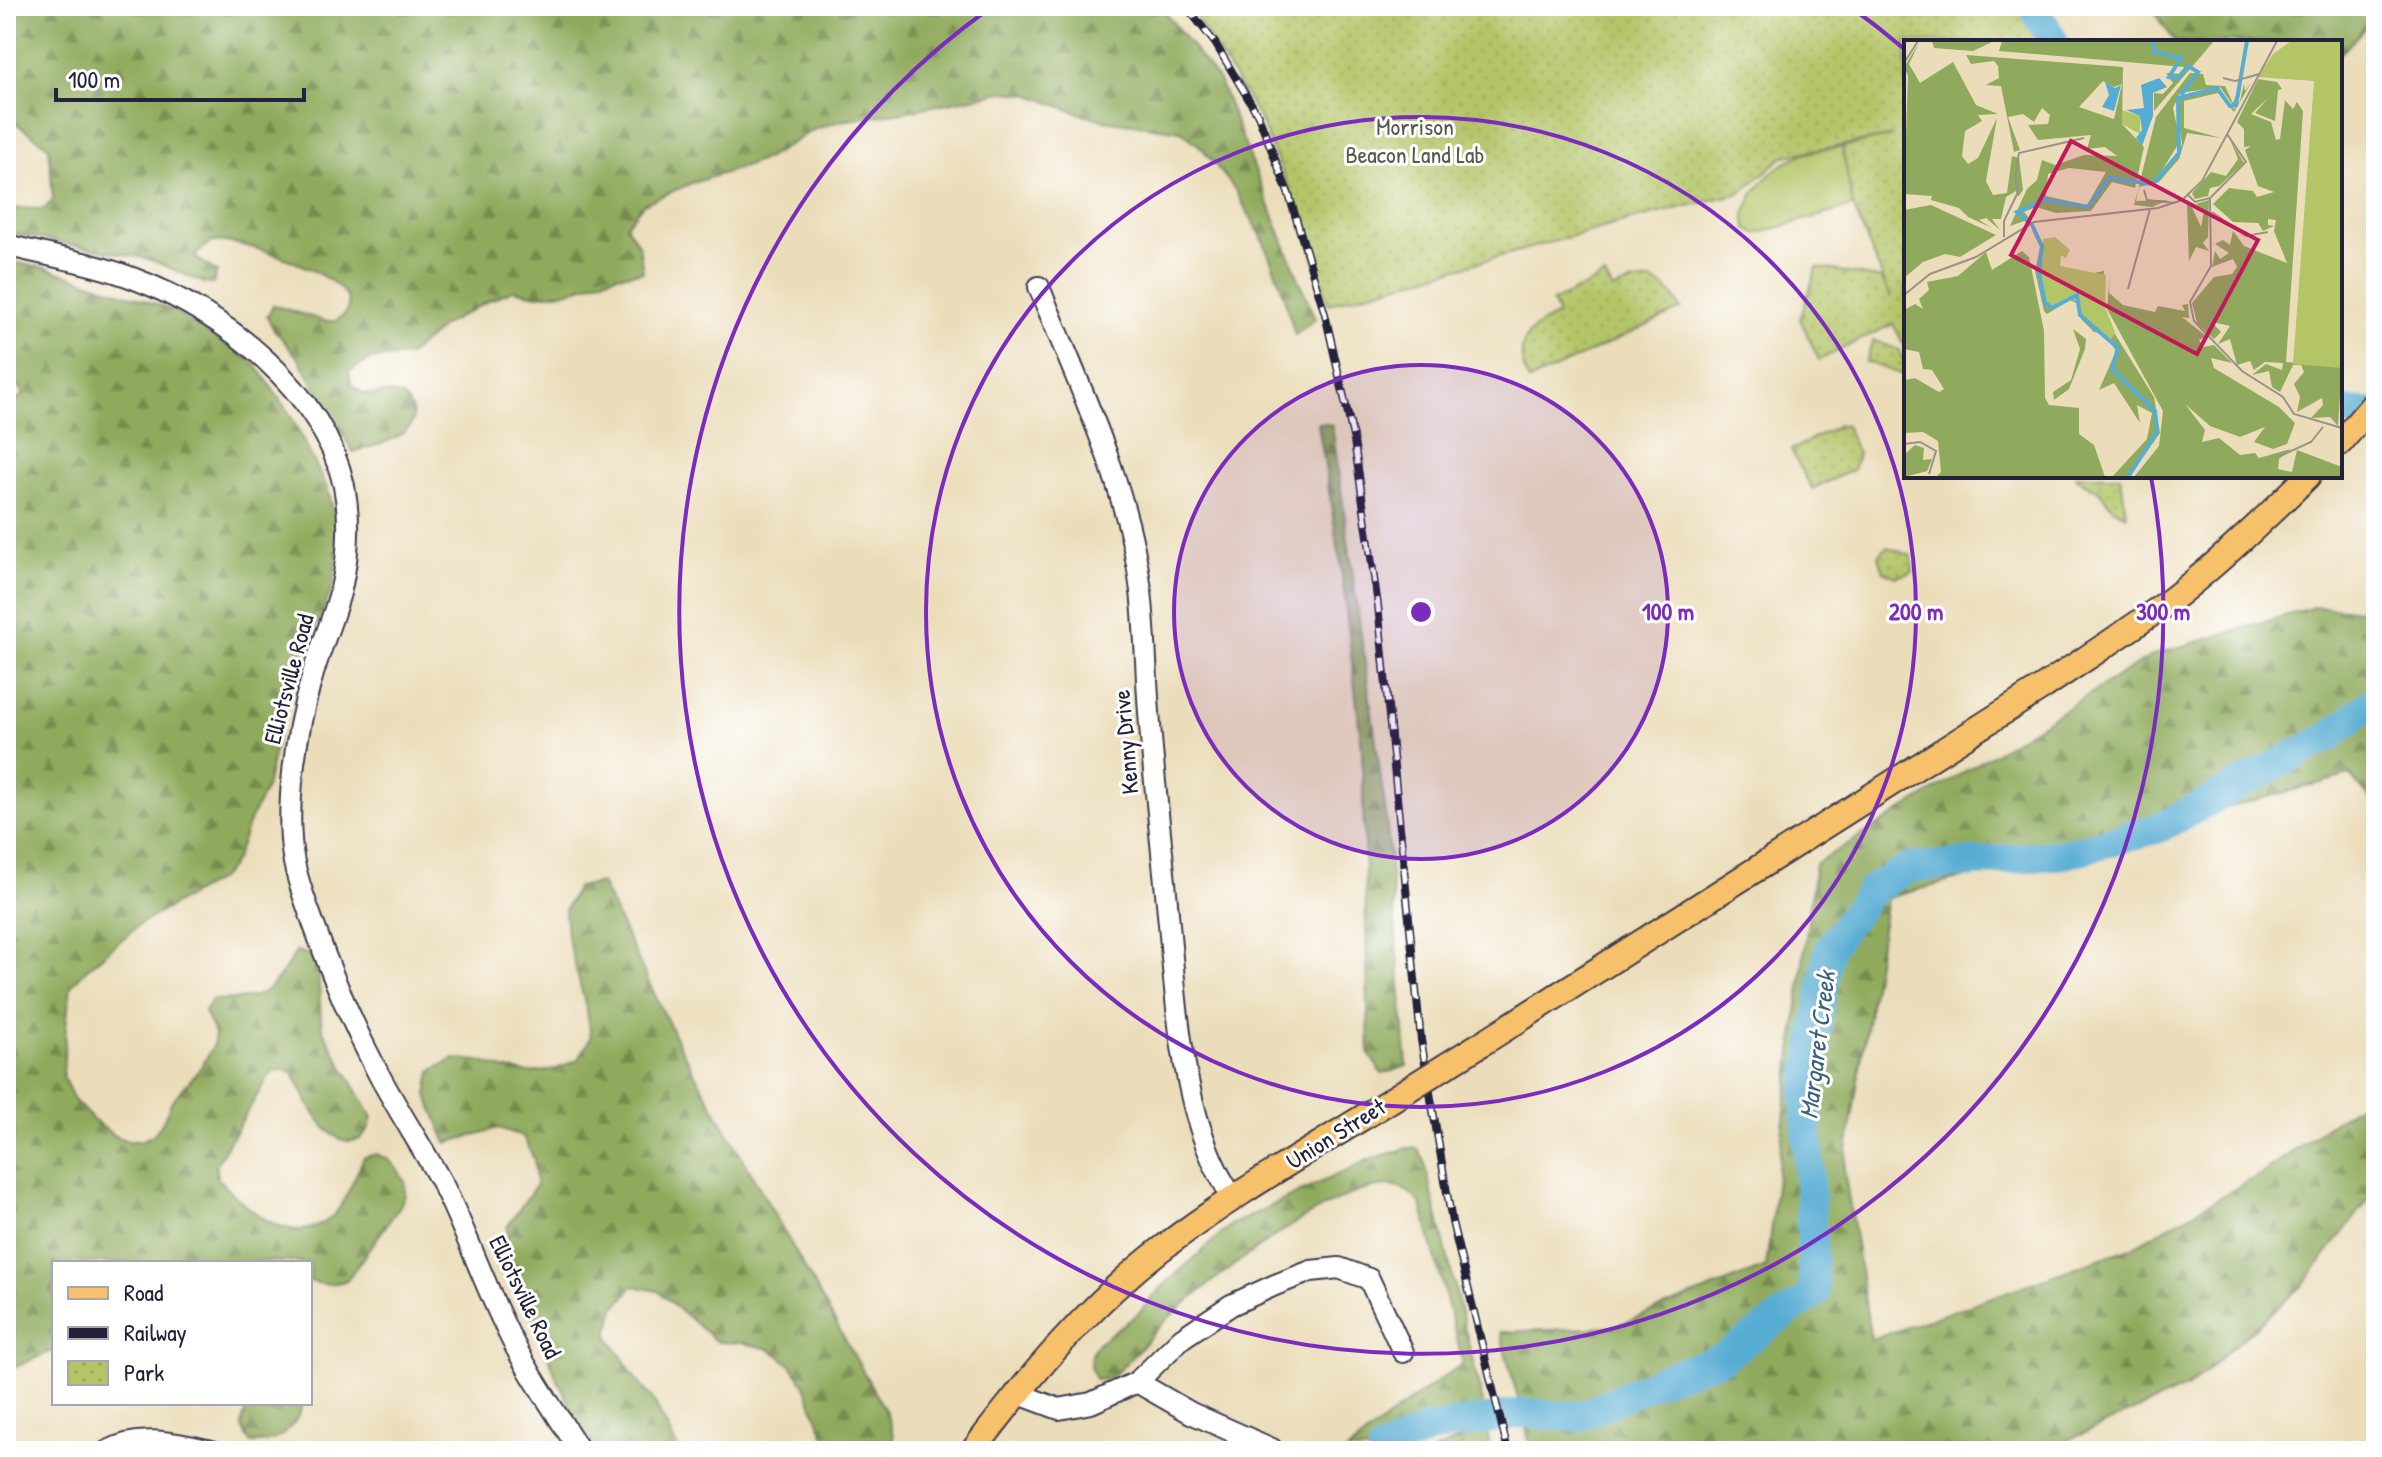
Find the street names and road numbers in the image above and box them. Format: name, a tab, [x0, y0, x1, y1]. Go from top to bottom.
street label: Elliotsville Road	[255, 610, 321, 747]
street label: Kenny Drive	[1104, 688, 1146, 796]
street label: Union Street	[1280, 1090, 1392, 1176]
street label: Elliotsville Road	[482, 1230, 569, 1363]

